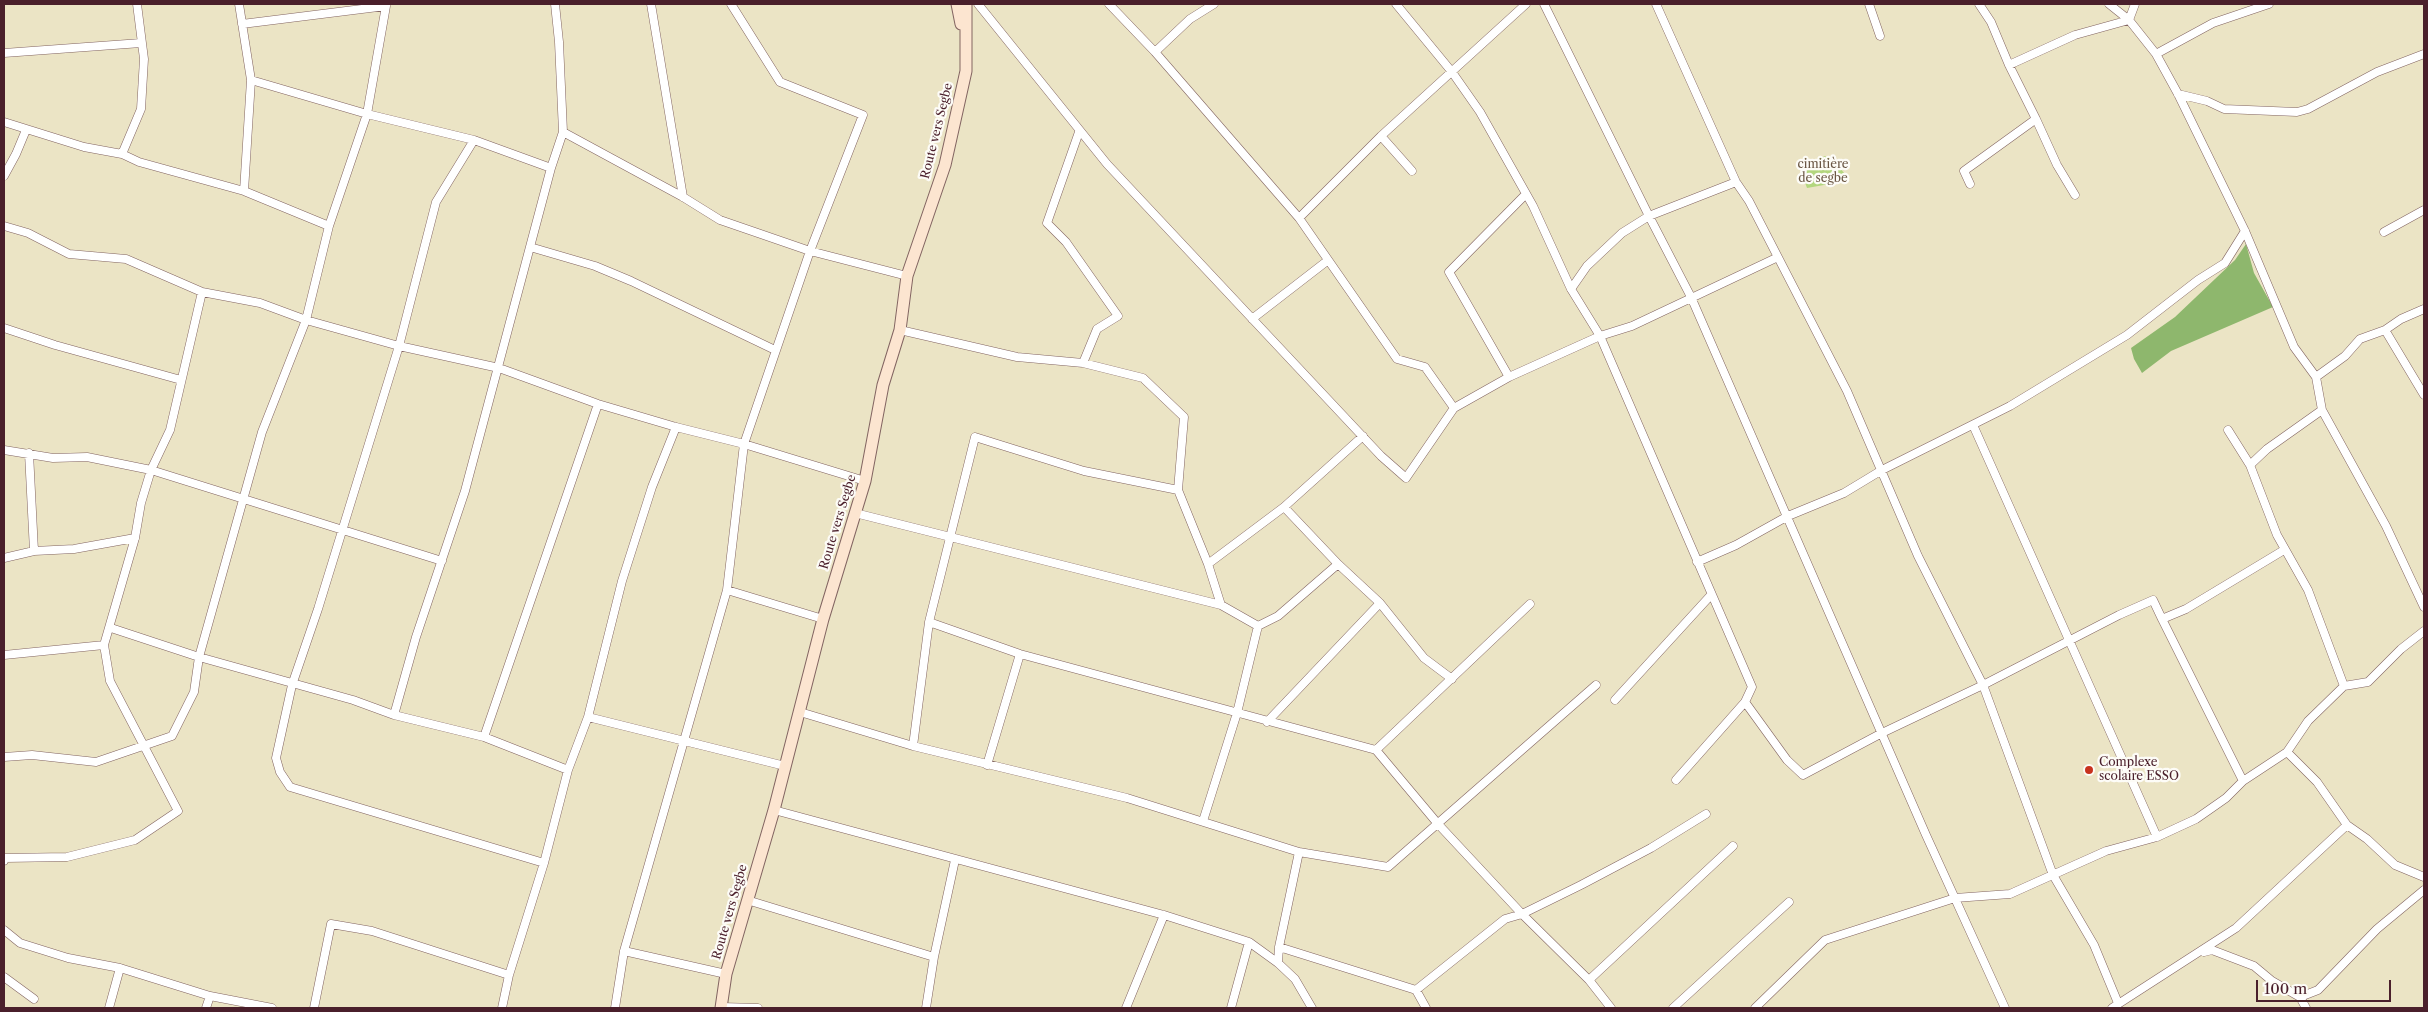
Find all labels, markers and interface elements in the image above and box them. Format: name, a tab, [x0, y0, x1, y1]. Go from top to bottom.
street label: Route vers Segbe	[918, 82, 956, 180]
park label: cimitière de segbe	[1797, 158, 1849, 186]
street label: Route vers Segbe	[817, 473, 859, 571]
place label: Complexe scolaire ESSO	[2099, 756, 2179, 784]
marker: Complexe scolaire ESSO	[2083, 764, 2095, 776]
street label: Route vers Segbe	[710, 863, 750, 961]
scale bar	[2258, 970, 2393, 1002]
text: 100 m	[2264, 979, 2307, 998]

